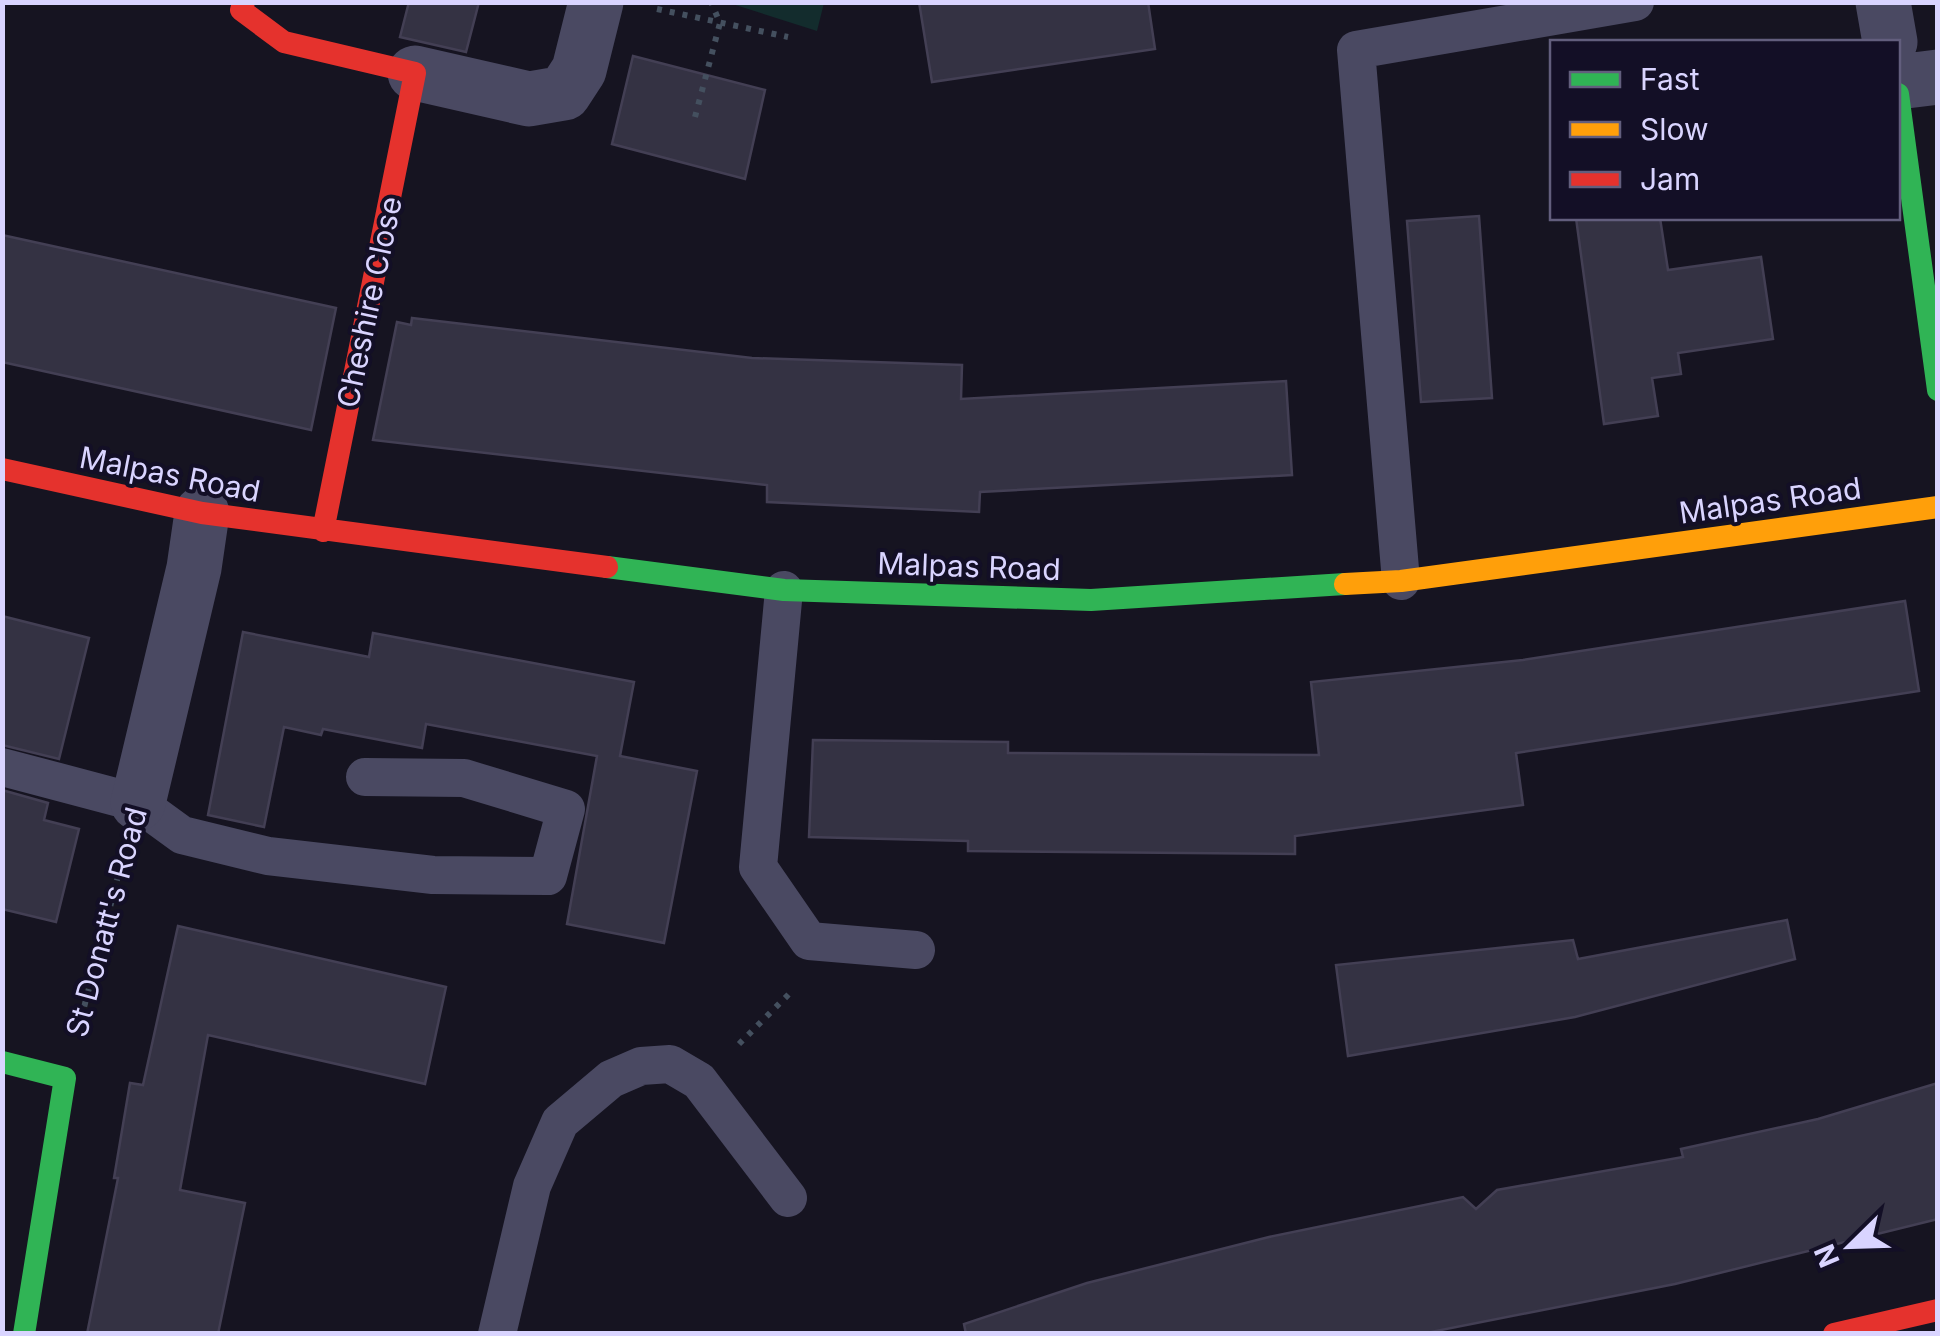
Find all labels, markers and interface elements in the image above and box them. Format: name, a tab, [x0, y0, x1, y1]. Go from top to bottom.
legend	[1550, 40, 1900, 220]
text: Fast	[1640, 61, 1700, 97]
text: Slow	[1640, 111, 1709, 147]
text: Jam	[1640, 161, 1700, 197]
street label: Cheshire Close	[329, 193, 409, 411]
street label: Malpas Road	[77, 439, 263, 509]
street label: Malpas Road	[1677, 469, 1863, 531]
street label: Malpas Road	[877, 545, 1061, 587]
street label: St Donatt's Road	[58, 803, 154, 1041]
north arrow	[1800, 1196, 1900, 1296]
text: N	[1807, 1239, 1847, 1272]

